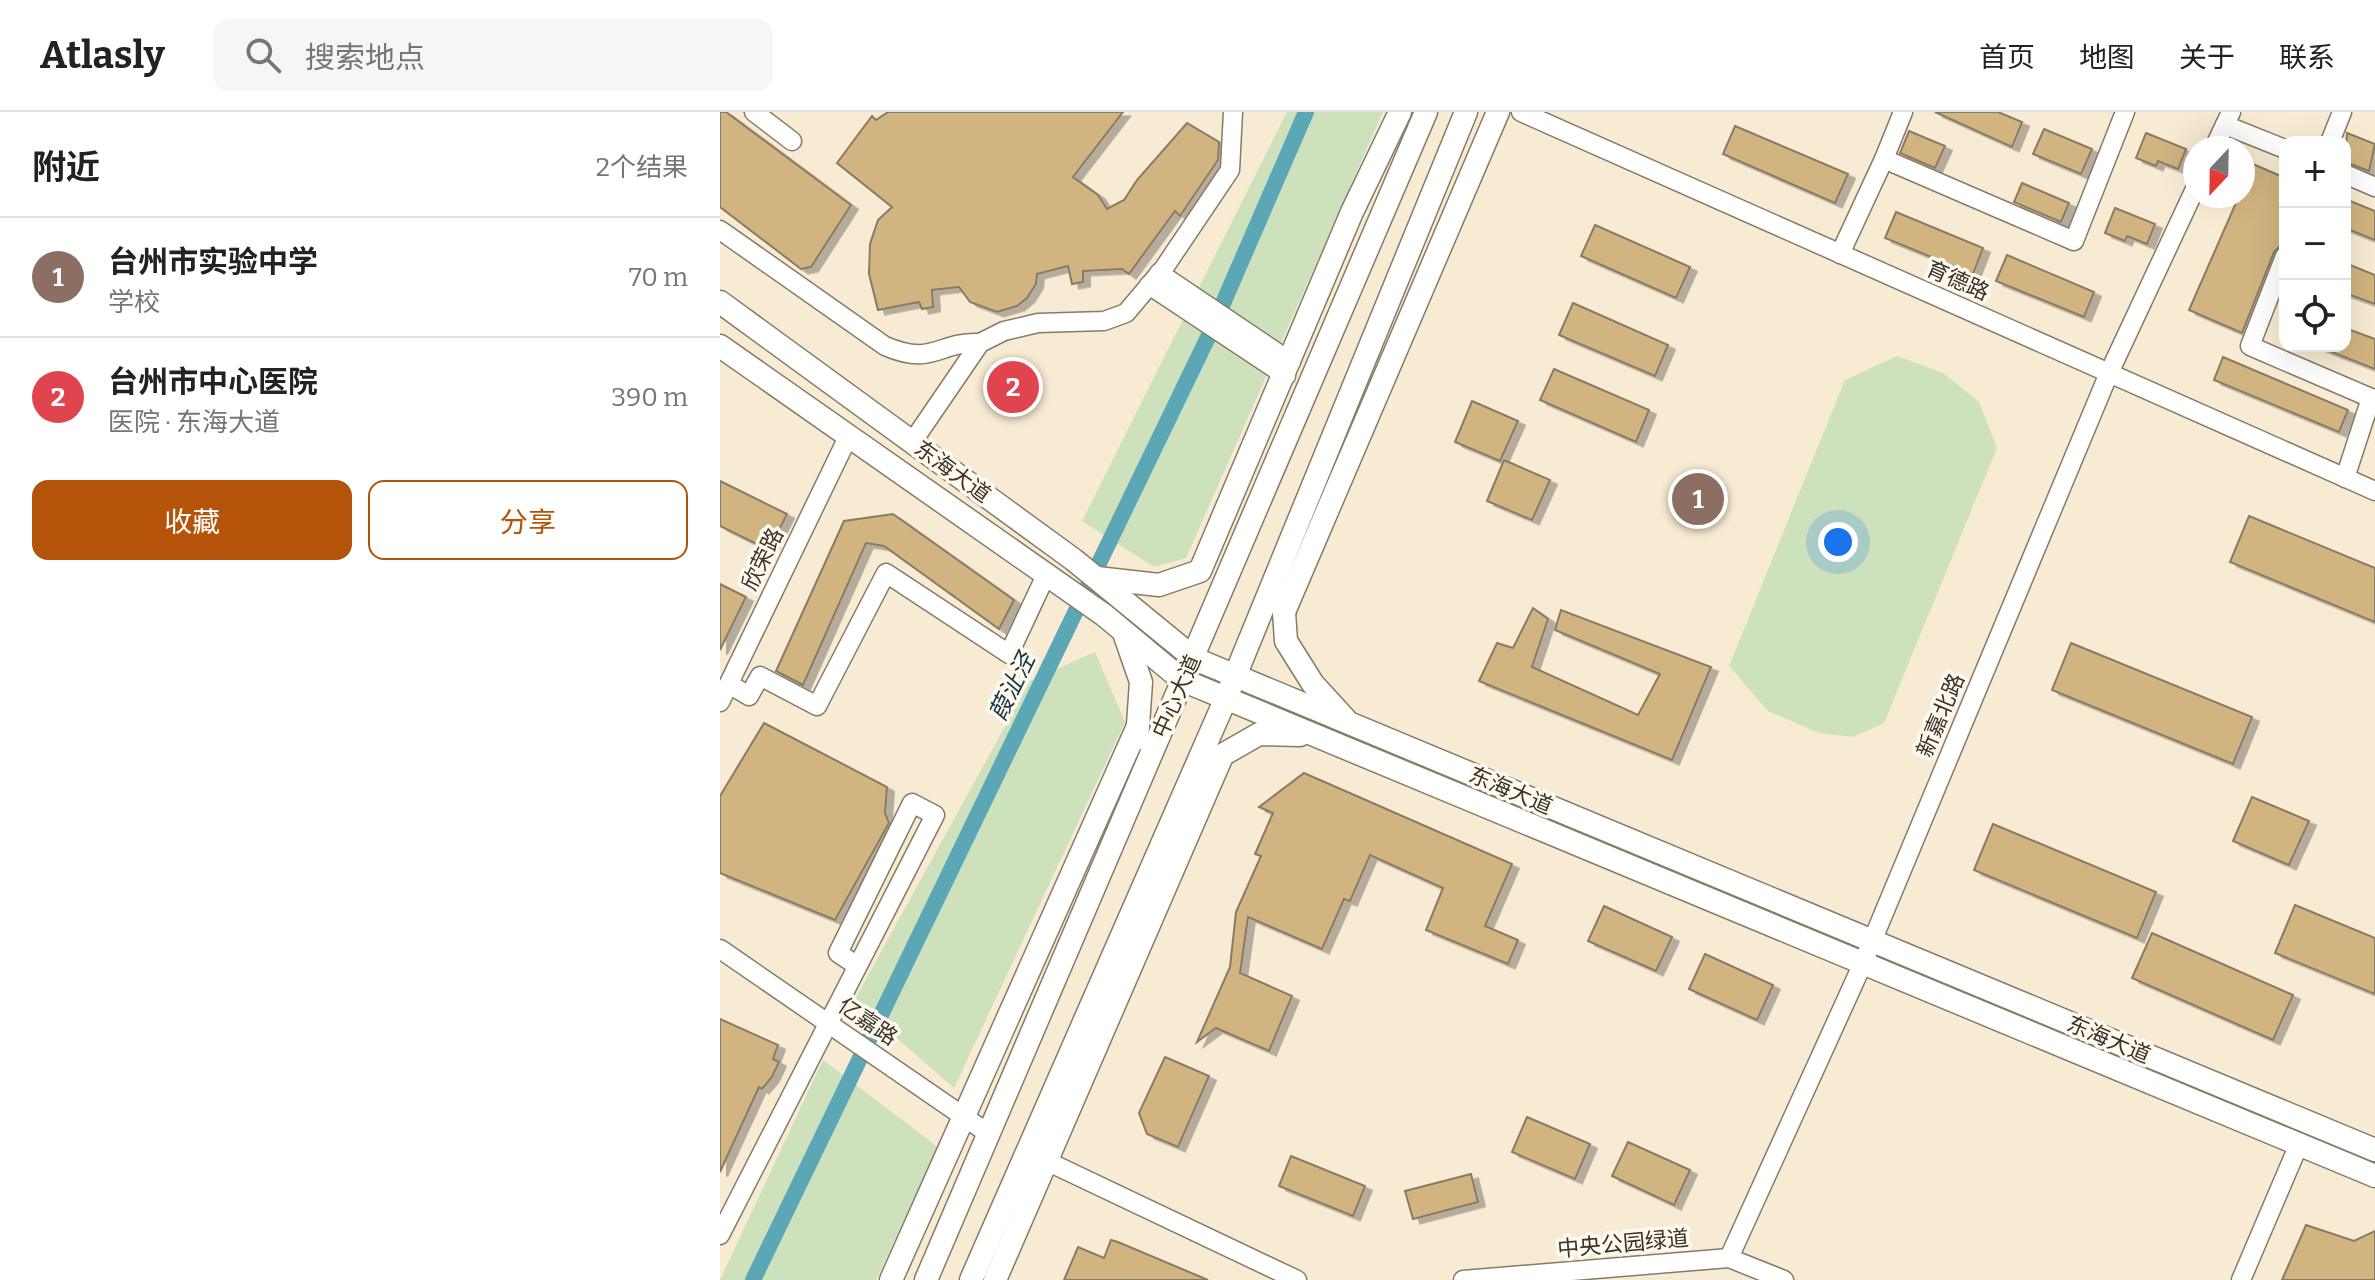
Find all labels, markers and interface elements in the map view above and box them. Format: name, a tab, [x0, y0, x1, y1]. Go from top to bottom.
search box	[213, 19, 773, 91]
text: Atlasly	[40, 32, 165, 78]
icon: search	[241, 33, 285, 77]
text: 搜索地点	[305, 40, 425, 76]
text: 首页	[1979, 41, 2035, 74]
text: 地图	[2079, 41, 2135, 74]
text: 关于	[2179, 41, 2235, 74]
text: 联系	[2279, 41, 2335, 74]
north arrow	[2183, 136, 2255, 208]
map controls	[2279, 136, 2351, 352]
button: +	[2279, 136, 2351, 208]
text: 附近	[32, 147, 100, 188]
text: 2个结果	[596, 152, 688, 183]
button: −	[2279, 208, 2351, 280]
text: 台州市实验中学	[108, 244, 318, 280]
street label: 育德路	[1922, 255, 1993, 306]
text: 1	[52, 262, 64, 293]
text: 70 m	[629, 262, 688, 293]
button: locate	[2279, 280, 2351, 352]
text: 学校	[108, 287, 160, 318]
pin: 2	[987, 357, 1039, 417]
text: 台州市中心医院	[108, 364, 318, 400]
text: 2	[51, 382, 65, 413]
text: 390 m	[611, 382, 688, 413]
text: 医院 · 东海大道	[108, 407, 280, 438]
street label: 东海大道	[909, 435, 996, 508]
pin: 1	[1672, 469, 1724, 529]
button: 收藏	[32, 480, 352, 560]
button: 分享	[368, 480, 688, 560]
your location	[1818, 522, 1858, 562]
street label: 欣荣路	[736, 524, 789, 595]
water label: 葭沚泾	[984, 647, 1041, 725]
street label: 中心大道	[1146, 651, 1207, 742]
street label: 新嘉北路	[1911, 669, 1970, 761]
street label: 东海大道	[1465, 761, 1557, 820]
street label: 亿嘉路	[833, 992, 903, 1051]
street label: 东海大道	[2063, 1010, 2155, 1069]
street label: 中央公园绿道	[1556, 1224, 1690, 1263]

